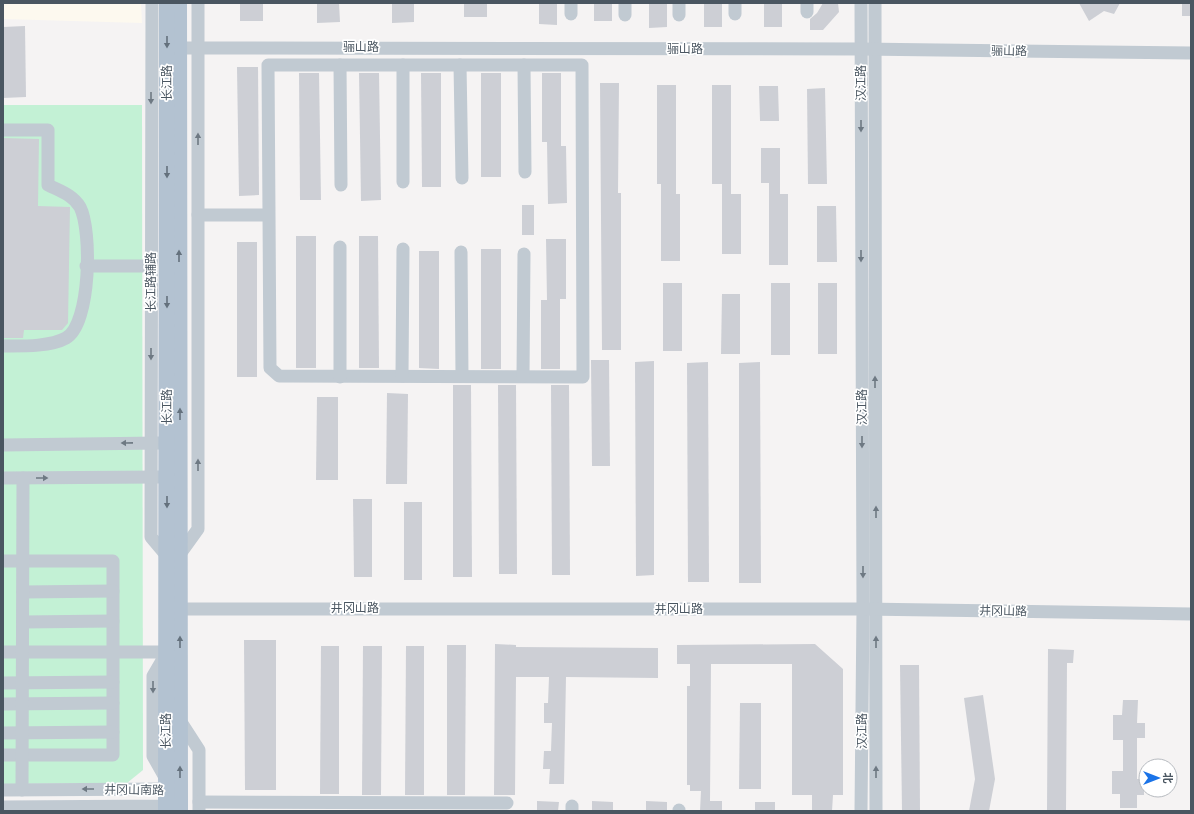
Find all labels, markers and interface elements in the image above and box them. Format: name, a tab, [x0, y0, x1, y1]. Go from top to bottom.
one-way arrow	[164, 36, 170, 49]
street label: 骊山路	[343, 40, 379, 54]
street label: 骊山路	[667, 42, 703, 56]
street label: 骊山路	[991, 44, 1027, 58]
street label: 长江路	[160, 65, 174, 101]
street label: 汉江路	[854, 65, 868, 101]
one-way arrow	[148, 92, 154, 105]
one-way arrow	[858, 120, 864, 133]
one-way arrow	[195, 132, 201, 145]
one-way arrow	[164, 166, 170, 179]
one-way arrow	[176, 249, 182, 262]
one-way arrow	[858, 250, 864, 263]
street label: 长江路辅路	[144, 252, 158, 312]
one-way arrow	[164, 296, 170, 309]
one-way arrow	[148, 348, 154, 361]
one-way arrow	[872, 375, 878, 388]
street label: 长江路	[160, 389, 174, 425]
street label: 汉江路	[855, 389, 869, 425]
one-way arrow	[177, 407, 183, 420]
one-way arrow	[859, 436, 865, 449]
one-way arrow	[120, 440, 133, 446]
one-way arrow	[195, 458, 201, 471]
one-way arrow	[36, 475, 49, 481]
one-way arrow	[164, 496, 170, 509]
one-way arrow	[873, 505, 879, 518]
one-way arrow	[860, 566, 866, 579]
street label: 井冈山路	[331, 601, 379, 615]
street label: 井冈山路	[655, 602, 703, 616]
street label: 井冈山路	[979, 604, 1027, 618]
one-way arrow	[177, 635, 183, 648]
one-way arrow	[873, 635, 879, 648]
one-way arrow	[150, 681, 156, 694]
street label: 长江路	[159, 713, 173, 749]
street label: 汉江路	[855, 713, 869, 749]
north arrow	[1138, 758, 1178, 798]
one-way arrow	[177, 765, 183, 778]
one-way arrow	[873, 765, 879, 778]
text: 北	[1161, 773, 1174, 784]
street label: 井冈山南路	[104, 782, 164, 798]
one-way arrow	[81, 786, 94, 792]

